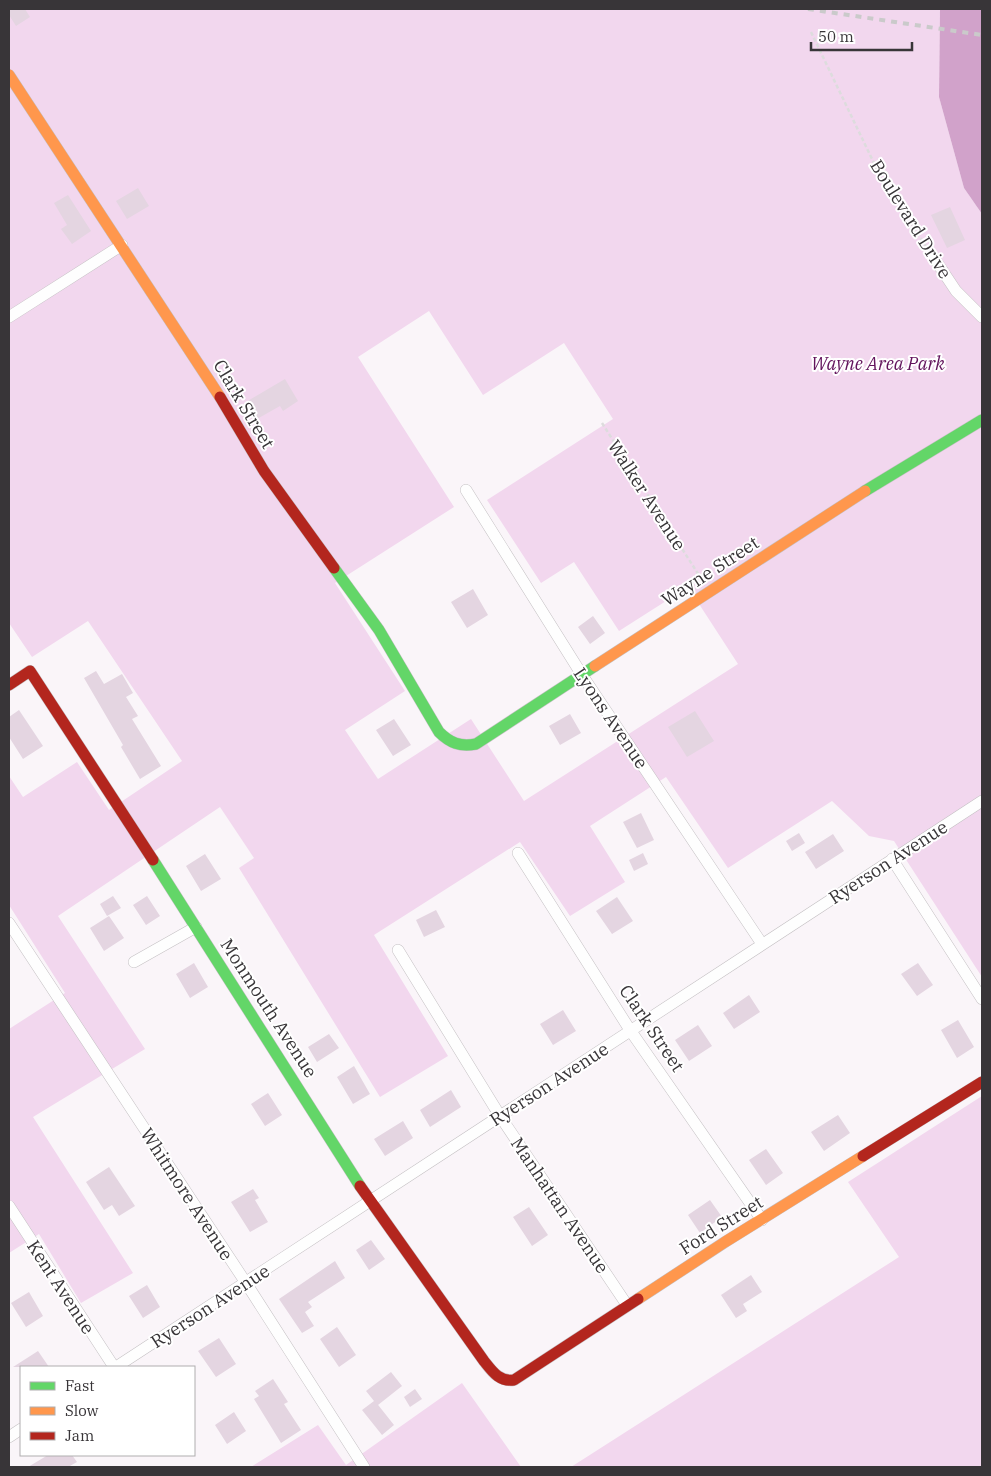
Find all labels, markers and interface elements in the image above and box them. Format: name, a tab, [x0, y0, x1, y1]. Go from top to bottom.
scale bar	[811, 20, 912, 52]
text: 50 m	[818, 27, 854, 46]
street label: Boulevard Drive	[865, 155, 957, 283]
park label: Wayne Area Park	[811, 352, 945, 375]
street label: Clark Street	[208, 355, 280, 453]
street label: Walker Avenue	[603, 436, 691, 554]
street label: Wayne Street	[657, 531, 763, 611]
street label: Lyons Avenue	[569, 663, 653, 773]
street label: Ryerson Avenue	[824, 815, 952, 909]
street label: Monmouth Avenue	[216, 934, 322, 1082]
street label: Clark Street	[614, 980, 690, 1076]
street label: Ryerson Avenue	[485, 1037, 613, 1131]
street label: Whitmore Avenue	[136, 1124, 238, 1264]
street label: Manhattan Avenue	[506, 1133, 614, 1277]
street label: Ford Street	[675, 1190, 767, 1260]
street label: Kent Avenue	[22, 1236, 100, 1338]
street label: Ryerson Avenue	[146, 1259, 274, 1353]
legend	[20, 1366, 195, 1456]
text: Fast	[65, 1376, 95, 1395]
text: Slow	[65, 1401, 99, 1420]
text: Jam	[65, 1426, 94, 1445]

